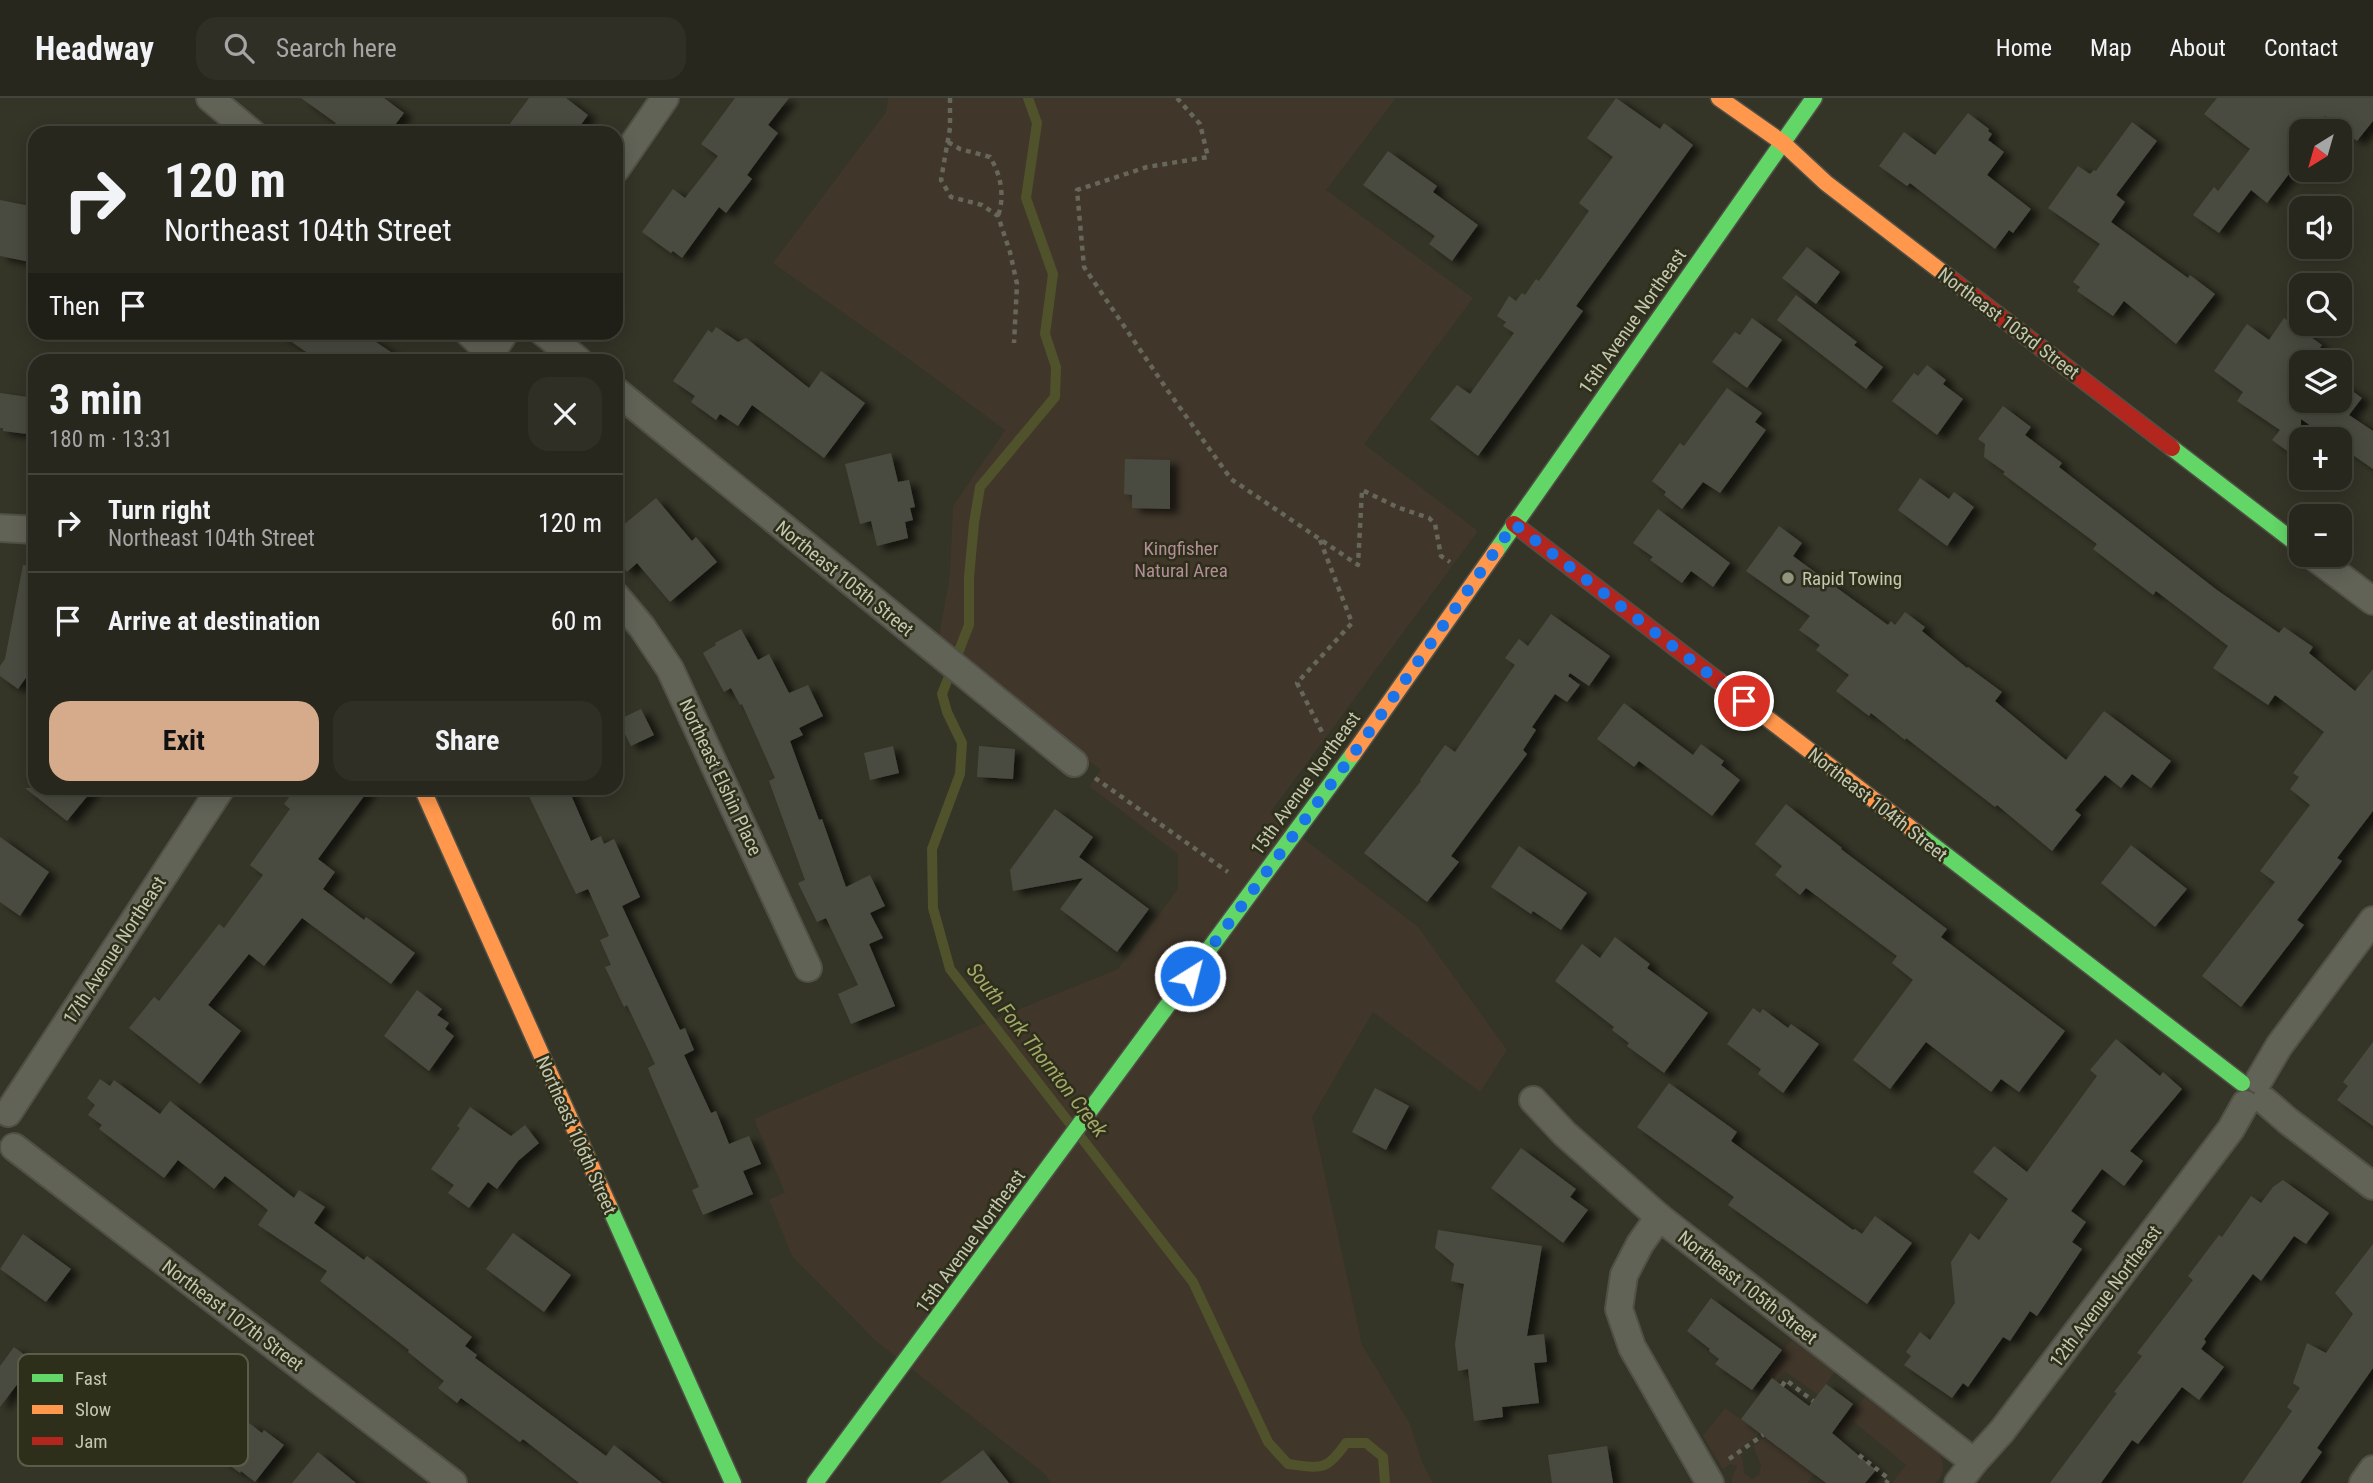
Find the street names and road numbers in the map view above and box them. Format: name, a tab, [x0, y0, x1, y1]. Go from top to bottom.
street label: 15th Avenue Northeast	[1574, 244, 1691, 398]
street label: Northeast 103rd Street	[1933, 263, 2084, 384]
street label: Northeast 105th Street	[771, 516, 918, 641]
street label: Northeast Elshin Place	[674, 695, 767, 859]
street label: 15th Avenue Northeast	[1246, 707, 1365, 859]
street label: Northeast 104th Street	[1803, 743, 1952, 866]
street label: 17th Avenue Northeast	[58, 872, 171, 1029]
street label: Northeast 106th Street	[531, 1052, 622, 1218]
street label: 15th Avenue Northeast	[911, 1165, 1030, 1317]
street label: 12th Avenue Northeast	[2045, 1221, 2166, 1372]
street label: Northeast 105th Street	[1673, 1226, 1822, 1349]
street label: Northeast 107th Street	[158, 1255, 308, 1376]

